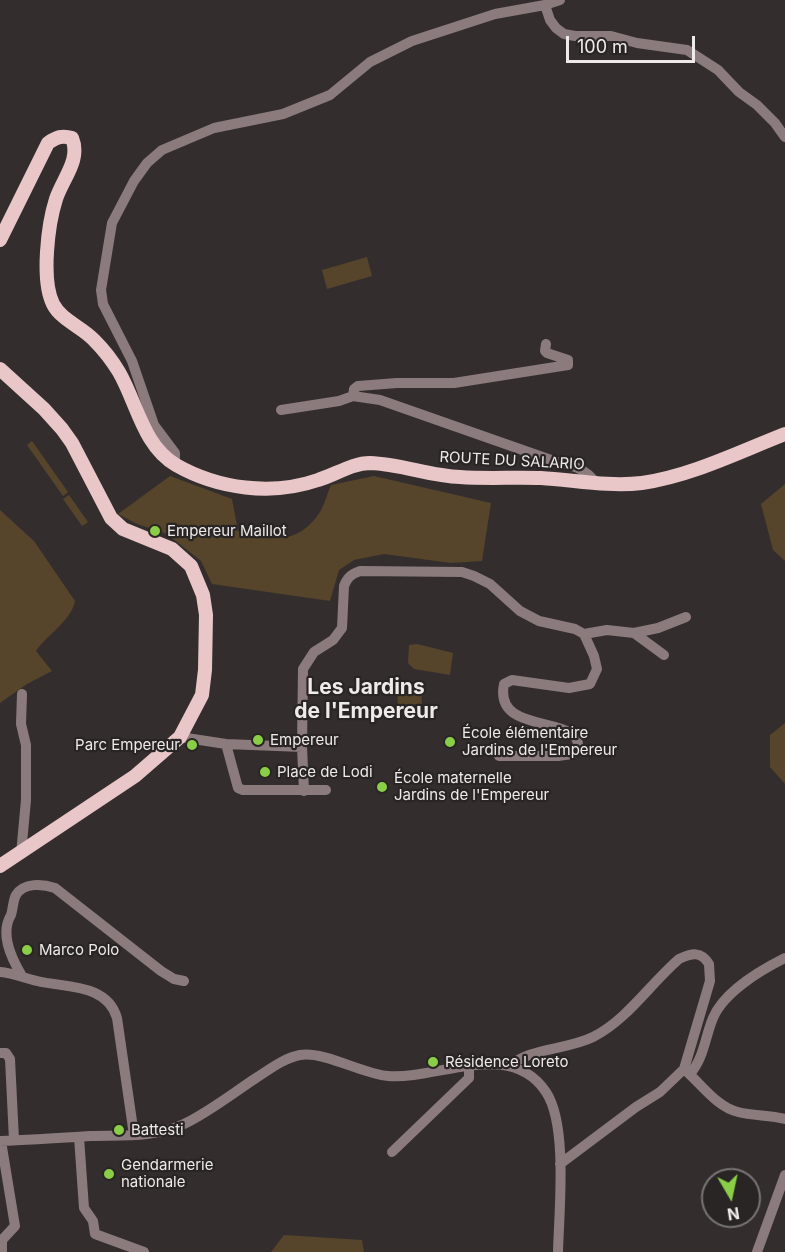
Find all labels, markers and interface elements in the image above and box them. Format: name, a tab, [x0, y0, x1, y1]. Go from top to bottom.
scale bar	[569, 24, 698, 62]
text: 100 m	[577, 36, 628, 57]
street label: ROUTE DU SALARIO	[439, 448, 585, 474]
place label: Empereur Maillot	[167, 522, 287, 540]
marker: Empereur Maillot	[148, 524, 162, 538]
district label: Les Jardins de l'Empereur	[294, 675, 438, 725]
place label: École élémentaire Jardins de l'Empereur	[462, 724, 617, 759]
place label: Empereur	[270, 731, 339, 749]
marker: Empereur	[251, 733, 265, 747]
marker: École élémentaire Jardins de l'Empereur	[443, 735, 457, 749]
place label: Parc Empereur	[75, 736, 180, 754]
marker: Parc Empereur	[185, 738, 199, 752]
place label: Place de Lodi	[277, 763, 373, 781]
marker: Place de Lodi	[258, 765, 272, 779]
place label: École maternelle Jardins de l'Empereur	[394, 769, 549, 804]
marker: École maternelle Jardins de l'Empereur	[375, 780, 389, 794]
place label: Marco Polo	[39, 941, 119, 959]
marker: Marco Polo	[20, 943, 34, 957]
place label: Résidence Loreto	[445, 1053, 568, 1071]
marker: Résidence Loreto	[426, 1055, 440, 1069]
place label: Battesti	[131, 1121, 184, 1139]
marker: Battesti	[112, 1123, 126, 1137]
place label: Gendarmerie nationale	[121, 1156, 213, 1191]
marker: Gendarmerie nationale	[102, 1167, 116, 1181]
north arrow	[701, 1168, 761, 1228]
text: N	[726, 1203, 741, 1225]

